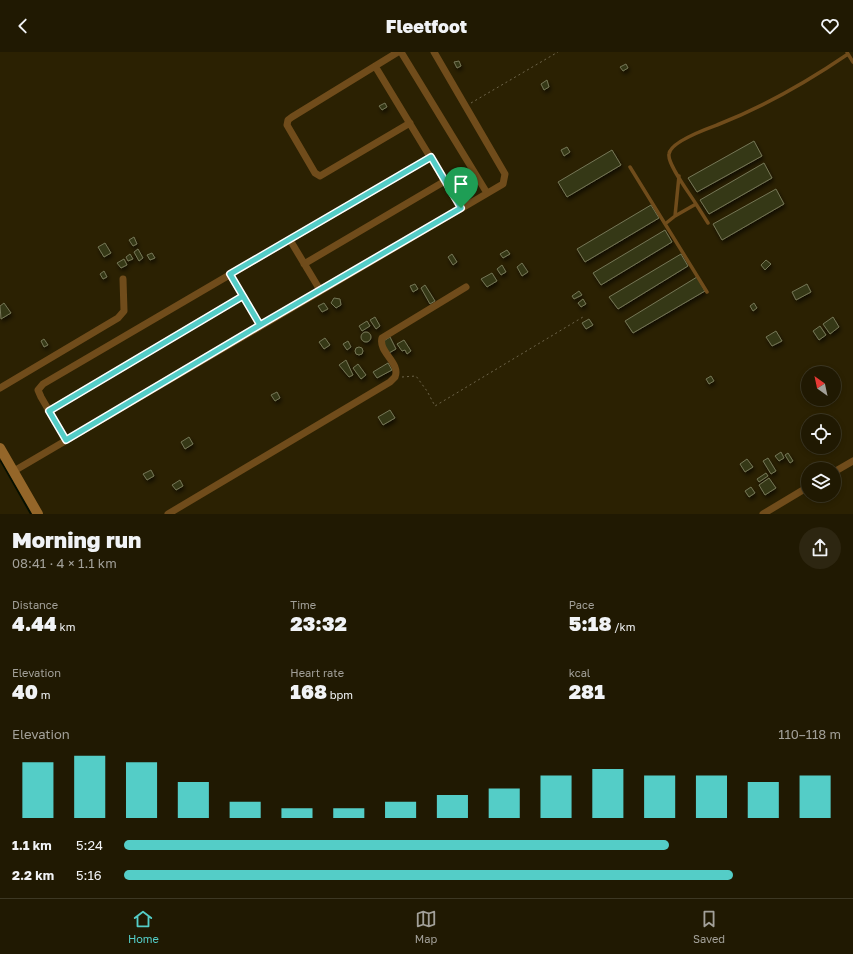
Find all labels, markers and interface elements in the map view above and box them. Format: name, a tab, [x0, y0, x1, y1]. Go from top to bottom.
icon: back	[12, 15, 34, 37]
text: Fleetfoot	[386, 15, 467, 37]
icon: heart	[819, 15, 841, 37]
pin	[444, 167, 478, 208]
icon: arrive	[450, 173, 472, 195]
north arrow	[801, 366, 841, 406]
map controls	[801, 366, 841, 502]
button: locate	[801, 414, 841, 454]
button: layers	[801, 462, 841, 502]
text: Morning run	[12, 526, 141, 553]
button: share	[799, 527, 841, 569]
text: 08:41 · 4 × 1.1 km	[12, 555, 117, 571]
text: Distance	[12, 598, 58, 611]
text: Time	[290, 598, 316, 611]
text: Pace	[569, 598, 594, 611]
text: 4.44	[12, 611, 57, 635]
text: 23:32	[290, 611, 347, 635]
text: 5:18	[569, 611, 612, 635]
text: km	[57, 620, 75, 633]
text: /km	[612, 620, 636, 633]
text: Elevation	[12, 666, 61, 679]
text: Heart rate	[290, 666, 344, 679]
text: kcal	[569, 666, 590, 679]
text: 40	[12, 679, 38, 703]
text: 168	[290, 679, 327, 703]
text: 281	[569, 679, 605, 703]
text: m	[38, 688, 50, 701]
text: bpm	[327, 688, 353, 701]
text: Elevation	[12, 726, 70, 742]
text: 110–118 m	[778, 726, 841, 742]
text: 1.1 km	[12, 837, 52, 853]
text: 5:24	[76, 837, 103, 853]
text: 2.2 km	[12, 867, 54, 883]
text: 5:16	[76, 867, 102, 883]
tab: Home	[128, 908, 159, 945]
tab: Map	[415, 908, 437, 945]
tab: Saved	[693, 908, 725, 945]

